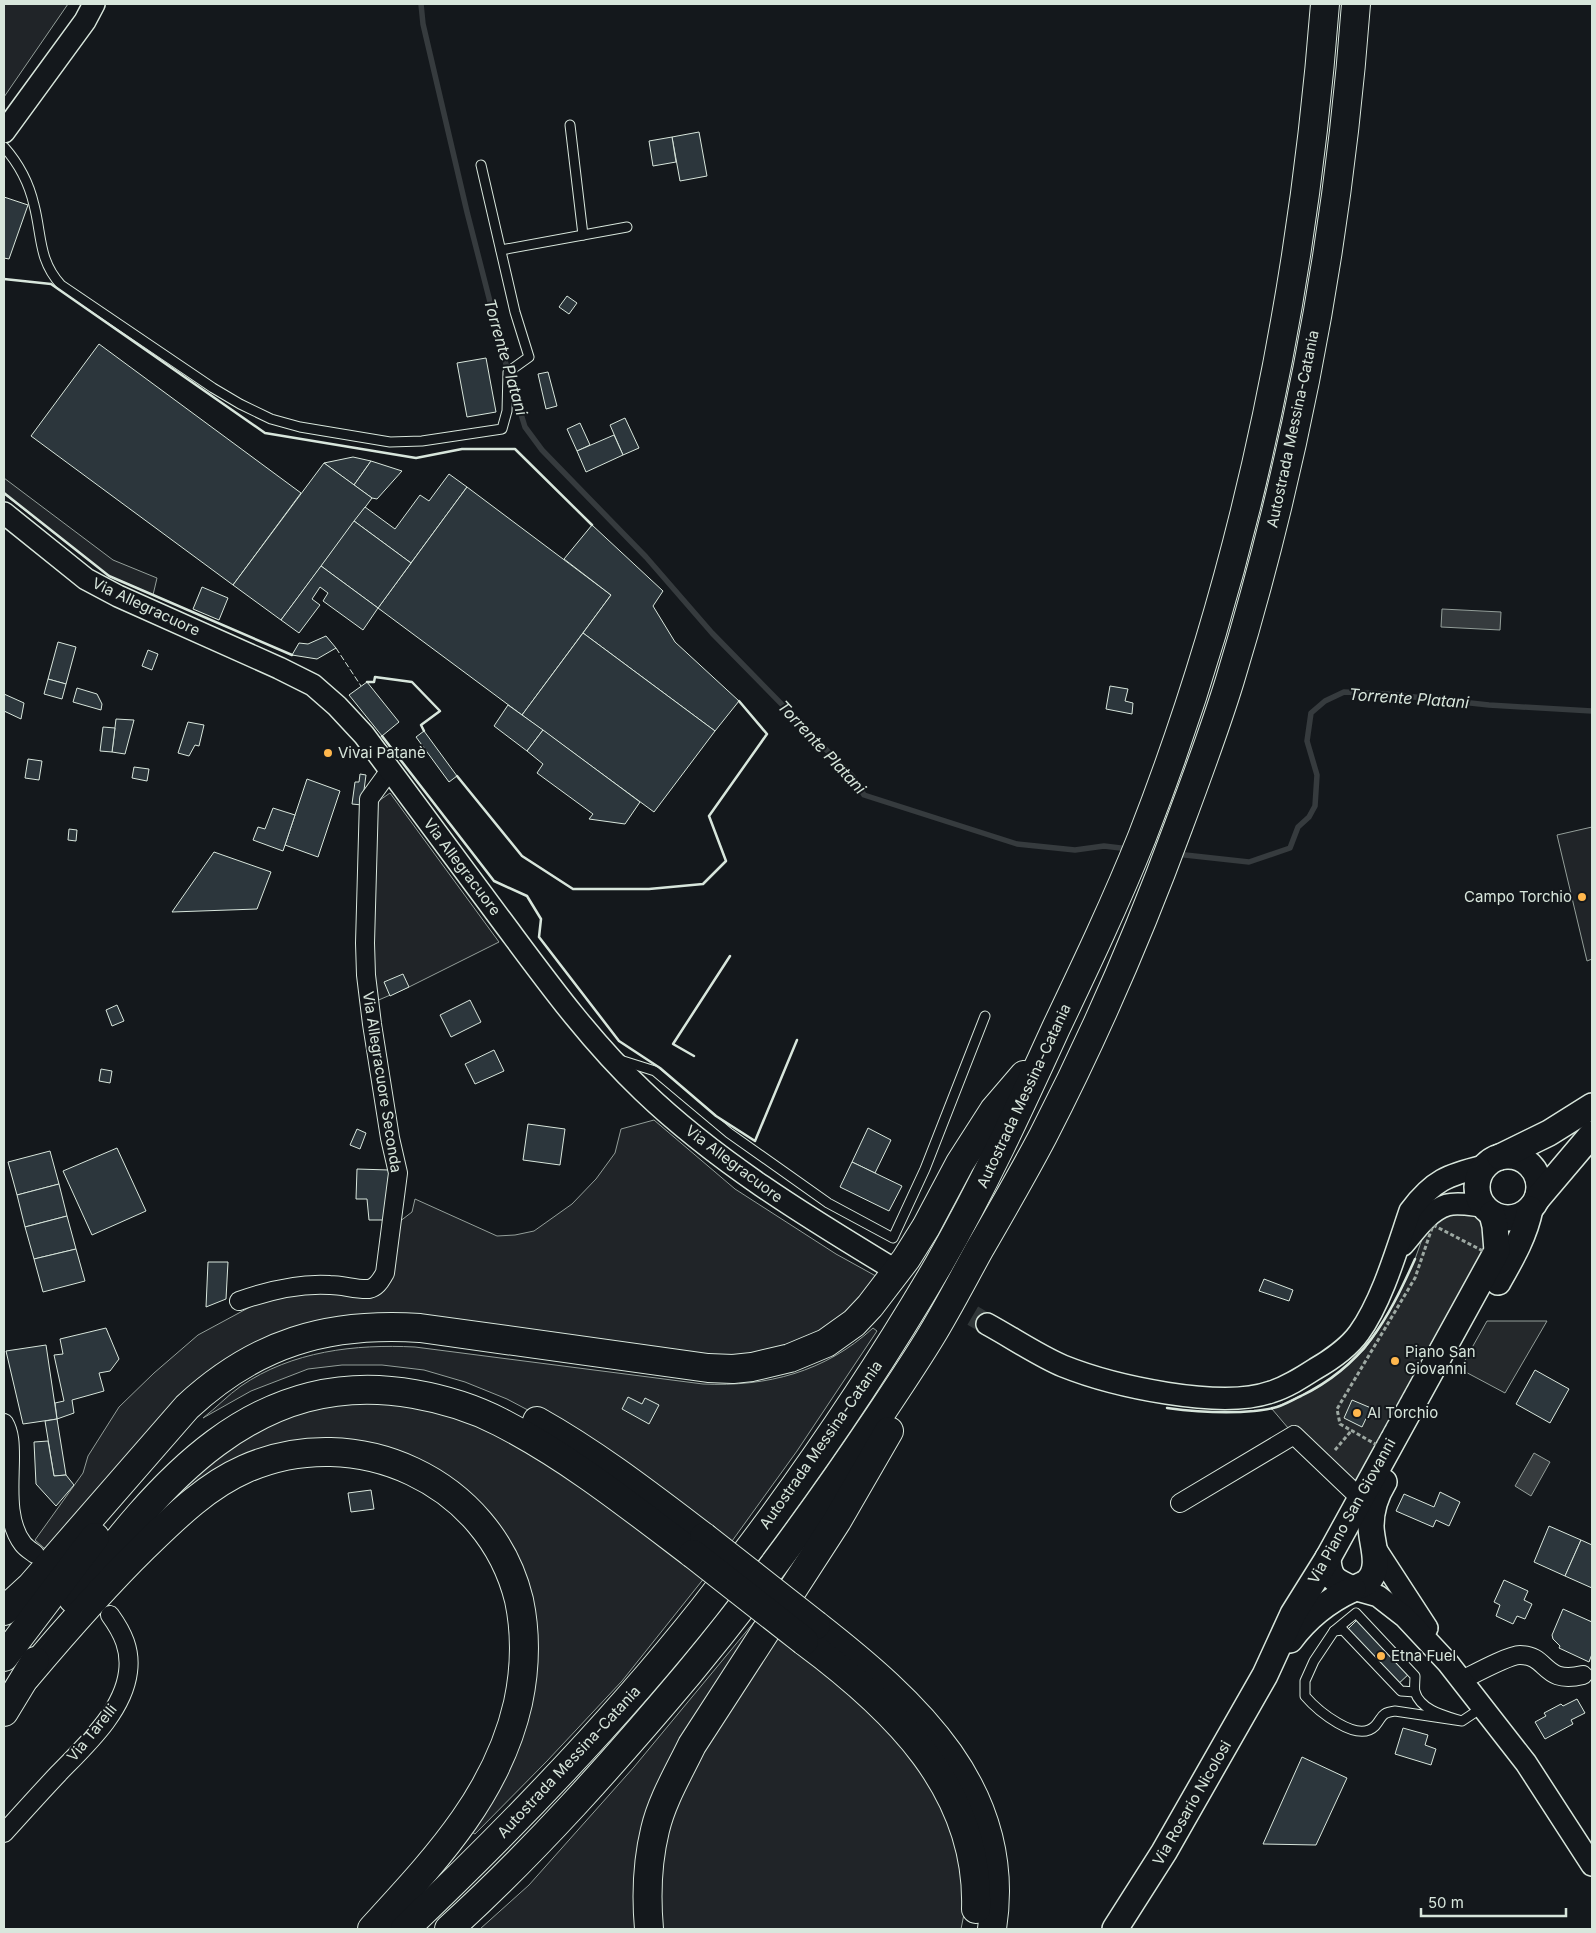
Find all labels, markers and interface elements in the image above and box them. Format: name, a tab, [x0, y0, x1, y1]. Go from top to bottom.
water label: Torrente Platani	[480, 296, 533, 419]
street label: Autostrada Messina-Catania	[1262, 328, 1323, 529]
street label: Via Allegracuore	[89, 573, 203, 640]
water label: Torrente Platani	[1348, 684, 1471, 712]
water label: Torrente Platani	[774, 696, 871, 799]
place label: Vivai Patanè	[338, 743, 426, 762]
marker: Vivai Patanè	[322, 747, 334, 759]
street label: Via Allegracuore	[420, 814, 505, 919]
place label: Campo Torchio	[1464, 887, 1572, 906]
marker: Campo Torchio	[1576, 891, 1588, 903]
street label: Via Allegracuore Seconda	[359, 990, 406, 1174]
street label: Autostrada Messina-Catania	[972, 1001, 1075, 1191]
street label: Via Allegracuore	[682, 1121, 787, 1206]
place label: Piano San Giovanni	[1405, 1342, 1476, 1378]
marker: Piano San Giovanni	[1389, 1355, 1401, 1367]
street label: Autostrada Messina-Catania	[755, 1357, 886, 1533]
place label: Al Torchio	[1367, 1403, 1438, 1422]
marker: Al Torchio	[1351, 1407, 1363, 1419]
street label: Via Piano San Giovanni	[1304, 1435, 1399, 1587]
place label: Etna Fuel	[1391, 1646, 1456, 1665]
marker: Etna Fuel	[1375, 1650, 1387, 1662]
street label: Autostrada Messina-Catania	[493, 1682, 644, 1842]
street label: Via Tarelli	[63, 1700, 121, 1765]
street label: Via Rosario Nicolosi	[1148, 1737, 1235, 1868]
scale bar	[1421, 1886, 1566, 1918]
text: 50 m	[1428, 1893, 1464, 1912]

